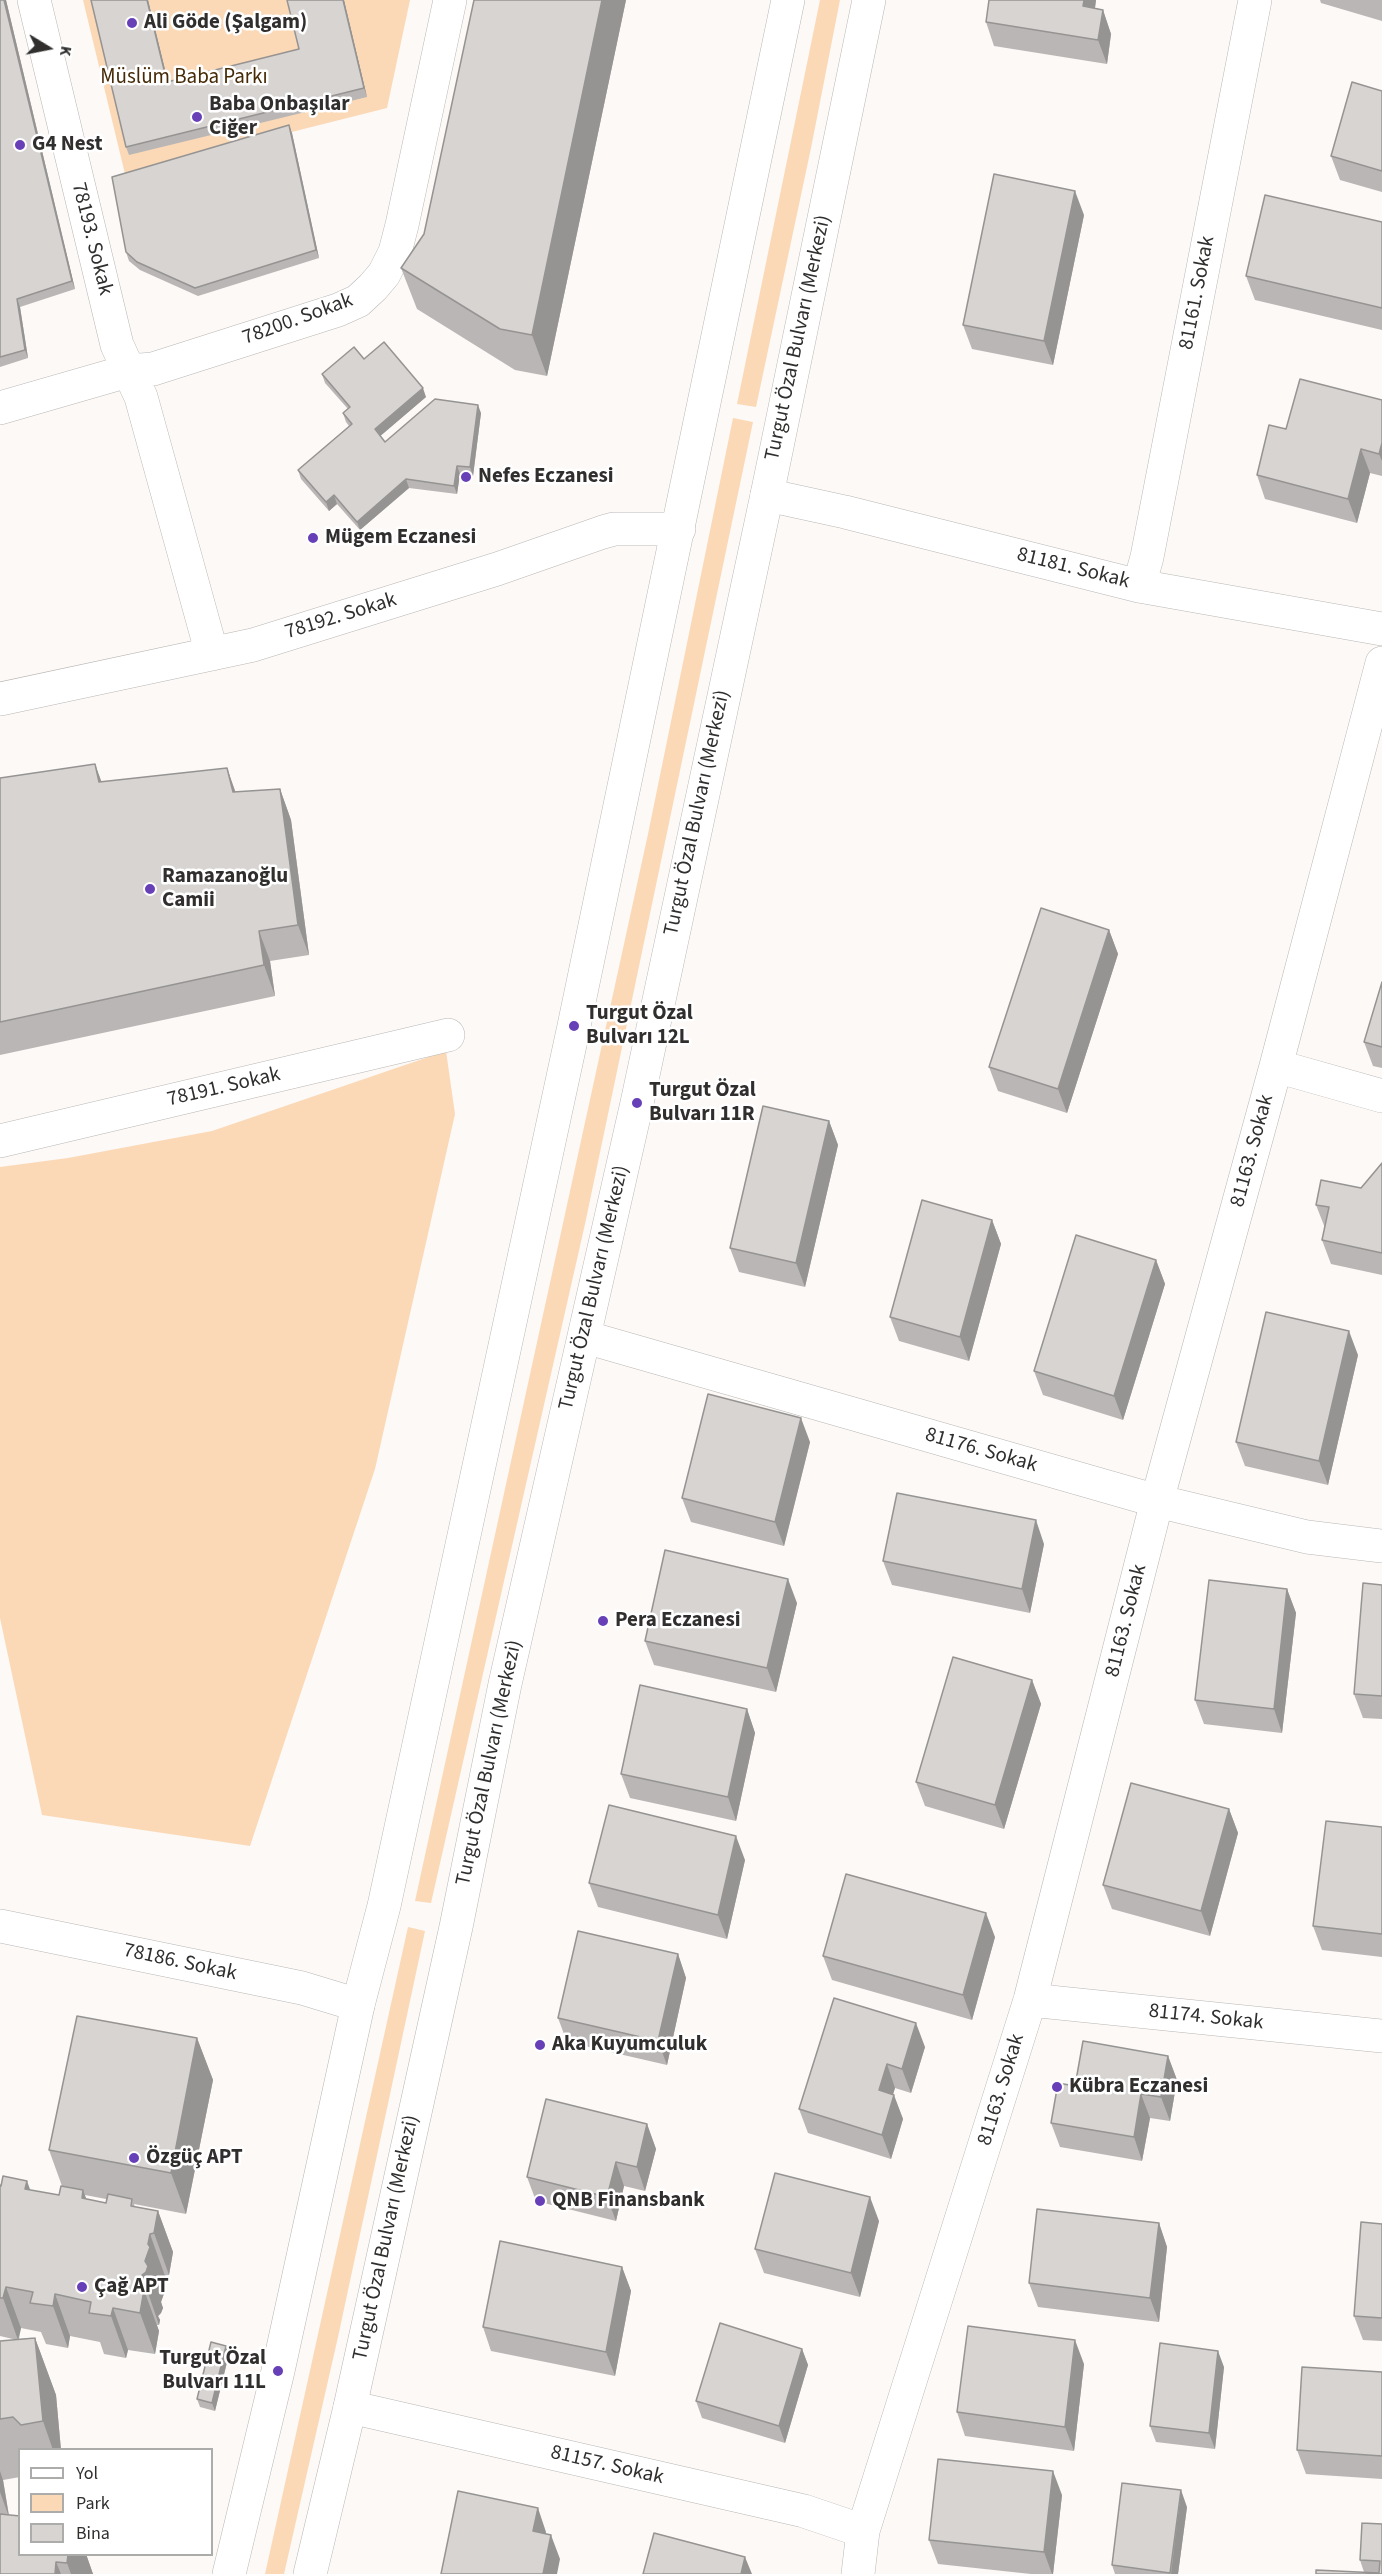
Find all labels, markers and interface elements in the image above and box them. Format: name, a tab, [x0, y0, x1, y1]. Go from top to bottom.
place label: Ali Göde (Şalgam)	[144, 10, 307, 36]
marker: Ali Göde (Şalgam)	[125, 16, 139, 30]
north arrow	[18, 18, 78, 78]
text: K	[54, 44, 77, 58]
park label: Müslüm Baba Parkı	[100, 65, 268, 91]
place label: Baba Onbaşılar Ciğer	[209, 92, 350, 142]
marker: Baba Onbaşılar Ciğer	[190, 110, 204, 124]
place label: G4 Nest	[32, 132, 102, 158]
marker: G4 Nest	[13, 138, 27, 152]
street label: 78193. Sokak	[65, 180, 117, 298]
street label: Turgut Özal Bulvarı (Merkezi)	[761, 213, 837, 463]
street label: 81161. Sokak	[1175, 234, 1221, 352]
street label: 78200. Sokak	[239, 288, 357, 352]
place label: Nefes Eczanesi	[478, 464, 614, 490]
marker: Nefes Eczanesi	[459, 470, 473, 484]
place label: Mügem Eczanesi	[325, 525, 476, 551]
marker: Mügem Eczanesi	[306, 531, 320, 545]
street label: 81181. Sokak	[1014, 543, 1132, 595]
street label: 78192. Sokak	[282, 588, 400, 646]
street label: Turgut Özal Bulvarı (Merkezi)	[660, 688, 736, 938]
place label: Ramazanoğlu Camii	[162, 864, 288, 914]
marker: Ramazanoğlu Camii	[143, 882, 157, 896]
place label: Turgut Özal Bulvarı 12L	[586, 1001, 693, 1051]
marker: Turgut Özal Bulvarı 12L	[567, 1019, 581, 1033]
street label: 78191. Sokak	[165, 1063, 283, 1113]
place label: Turgut Özal Bulvarı 11R	[649, 1078, 756, 1128]
street label: 81163. Sokak	[1226, 1092, 1280, 1210]
marker: Turgut Özal Bulvarı 11R	[630, 1096, 644, 1110]
street label: Turgut Özal Bulvarı (Merkezi)	[555, 1163, 635, 1413]
street label: 81176. Sokak	[922, 1423, 1040, 1479]
street label: 81163. Sokak	[1101, 1562, 1153, 1680]
place label: Pera Eczanesi	[615, 1608, 741, 1634]
marker: Pera Eczanesi	[596, 1614, 610, 1628]
street label: Turgut Özal Bulvarı (Merkezi)	[452, 1638, 528, 1888]
street label: 78186. Sokak	[121, 1939, 239, 1987]
street label: 81174. Sokak	[1147, 1999, 1265, 2037]
street label: 81163. Sokak	[973, 2031, 1031, 2149]
place label: Aka Kuyumculuk	[552, 2032, 707, 2058]
marker: Aka Kuyumculuk	[533, 2038, 547, 2052]
place label: Kübra Eczanesi	[1069, 2074, 1208, 2100]
marker: Kübra Eczanesi	[1050, 2080, 1064, 2094]
street label: Turgut Özal Bulvarı (Merkezi)	[349, 2113, 425, 2363]
place label: Özgüç APT	[146, 2145, 243, 2171]
marker: Özgüç APT	[127, 2151, 141, 2165]
place label: QNB Finansbank	[552, 2188, 705, 2214]
marker: QNB Finansbank	[533, 2194, 547, 2208]
place label: Çağ APT	[94, 2274, 169, 2300]
marker: Çağ APT	[75, 2280, 89, 2294]
place label: Turgut Özal Bulvarı 11L	[159, 2346, 266, 2396]
marker: Turgut Özal Bulvarı 11L	[271, 2364, 285, 2378]
street label: 81157. Sokak	[548, 2441, 666, 2491]
legend	[18, 2448, 213, 2556]
text: Yol	[76, 2461, 98, 2486]
text: Park	[76, 2491, 110, 2516]
text: Bina	[76, 2521, 110, 2546]

